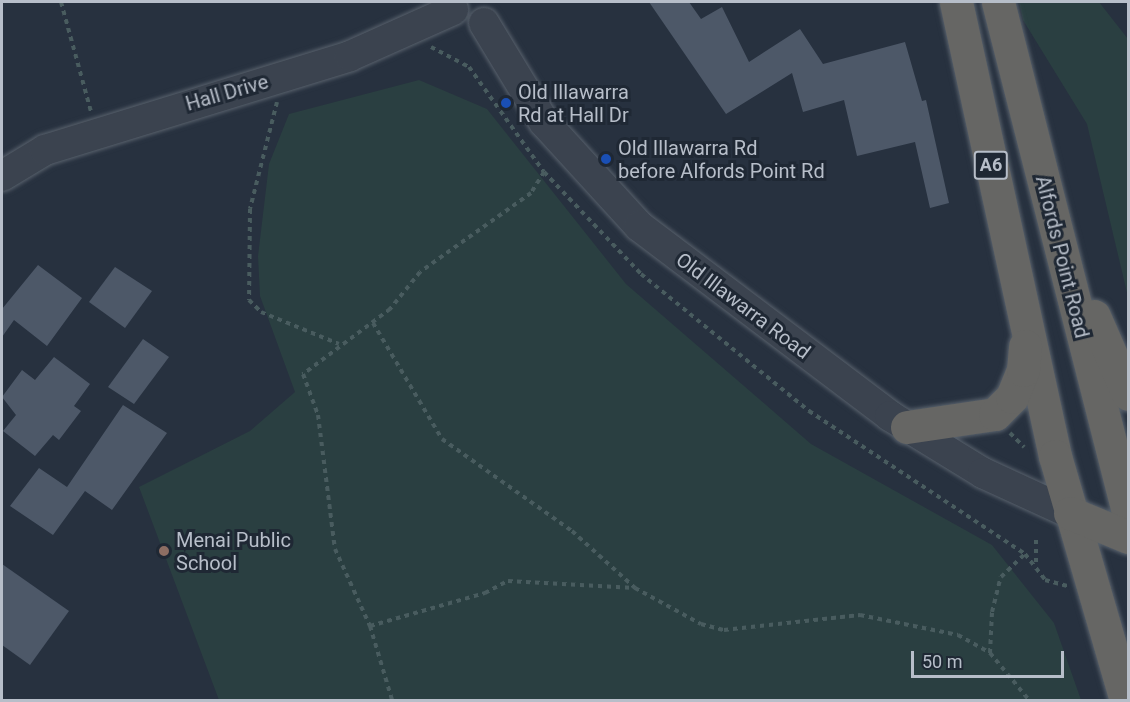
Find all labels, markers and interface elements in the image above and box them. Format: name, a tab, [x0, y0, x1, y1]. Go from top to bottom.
street label: Hall Drive	[183, 70, 271, 116]
place label: Old Illawarra Rd at Hall Dr	[518, 80, 629, 127]
marker: Old Illawarra Rd at Hall Dr	[499, 96, 513, 110]
place label: Old Illawarra Rd before Alfords Point Rd	[618, 136, 825, 183]
road number: A6	[973, 150, 1009, 180]
marker: Old Illawarra Rd before Alfords Point Rd	[599, 152, 613, 166]
street label: Alfords Point Road	[1030, 173, 1094, 341]
street label: Old Illawarra Road	[671, 248, 815, 364]
place label: Menai Public School	[176, 528, 291, 575]
marker: Menai Public School	[157, 544, 171, 558]
scale bar	[914, 639, 1067, 677]
text: 50 m	[922, 651, 962, 672]

